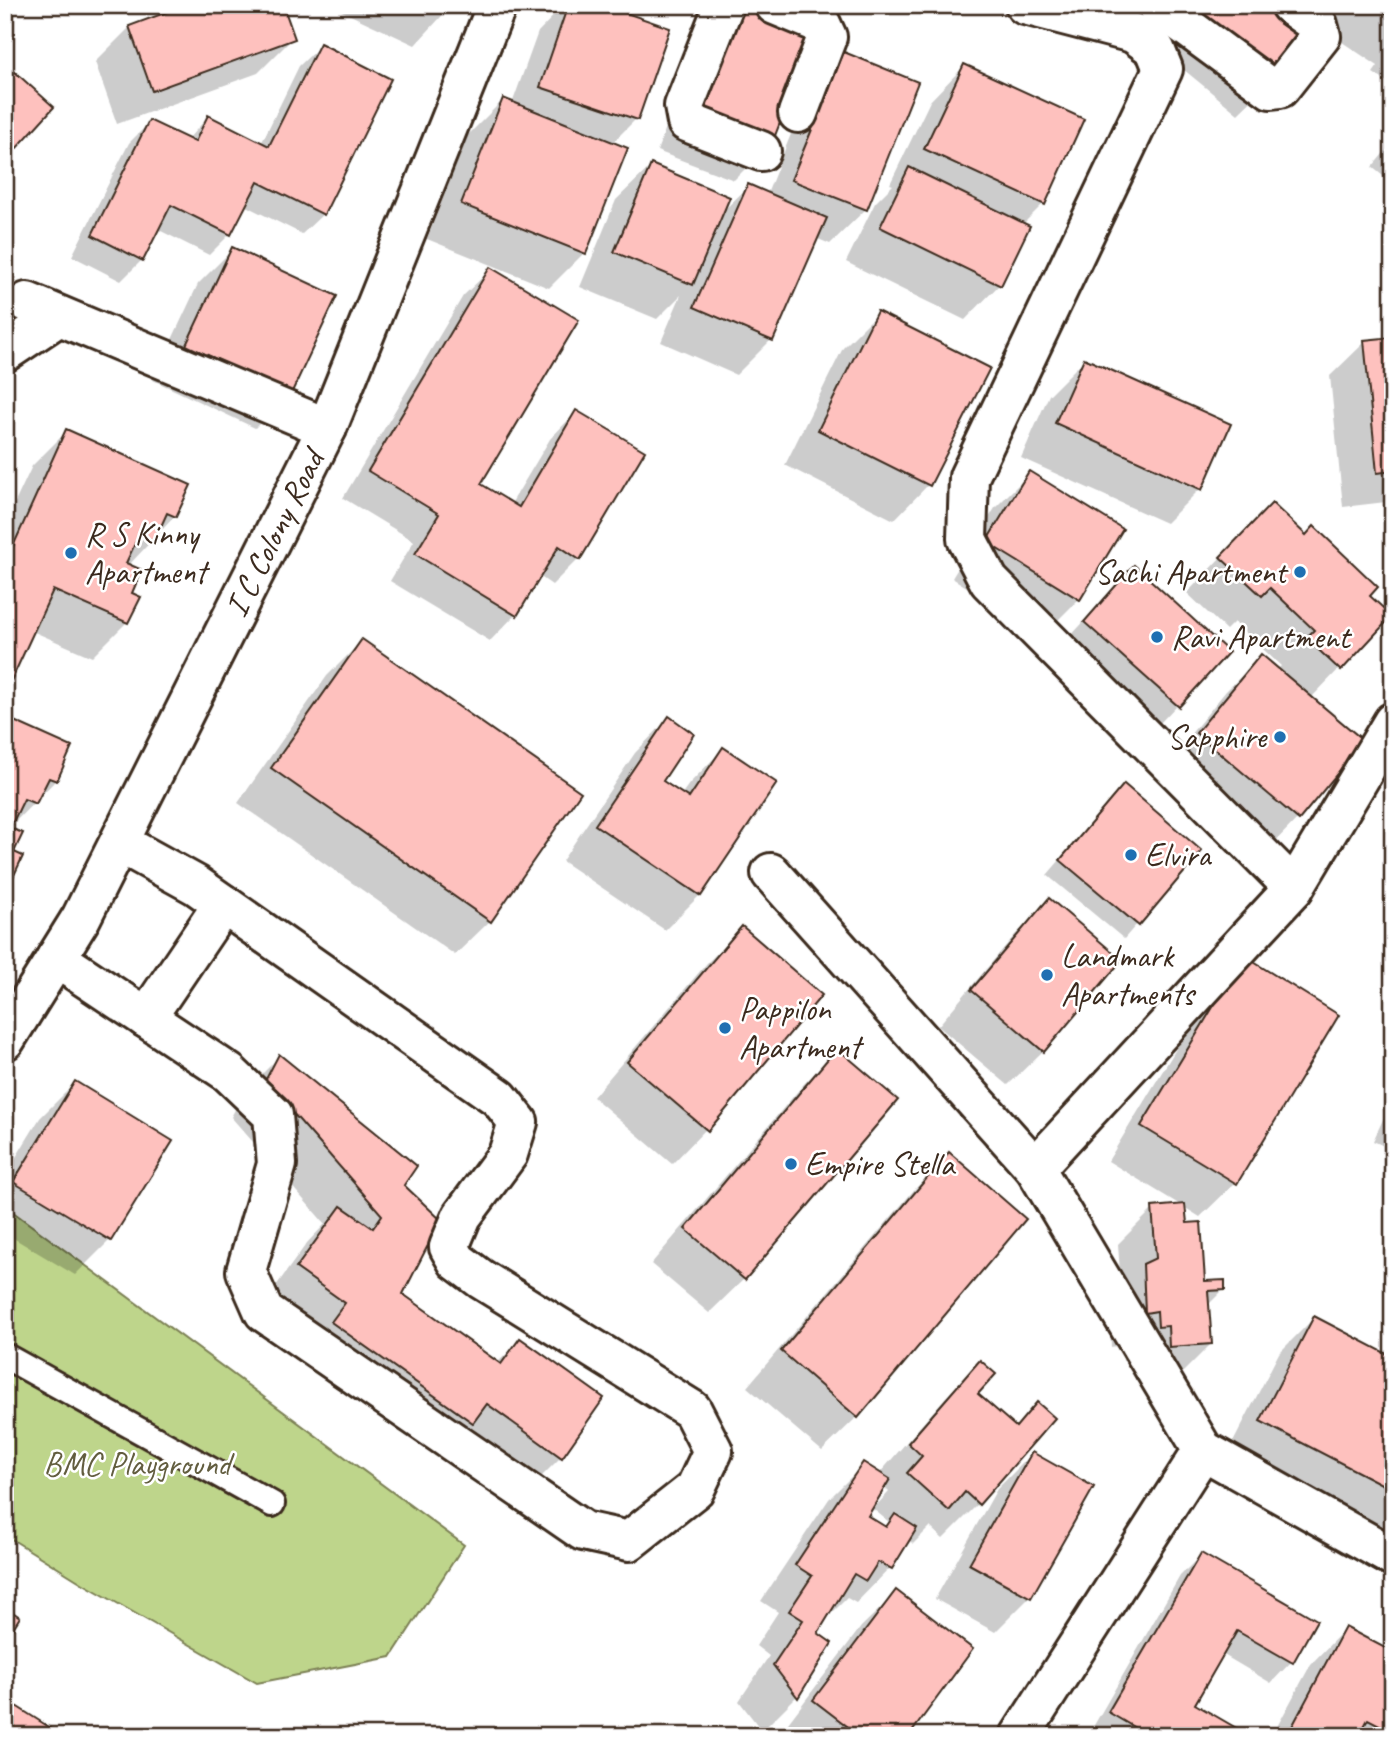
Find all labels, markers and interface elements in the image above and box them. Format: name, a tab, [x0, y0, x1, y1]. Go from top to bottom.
street label: I C Colony Road	[215, 439, 335, 623]
place label: R S Kinny Apartment	[85, 513, 210, 593]
marker: R S Kinny Apartment	[63, 545, 79, 561]
place label: Sachi Apartment	[1095, 551, 1289, 593]
marker: Sachi Apartment	[1292, 564, 1308, 580]
place label: Ravi Apartment	[1171, 616, 1352, 658]
marker: Ravi Apartment	[1149, 629, 1165, 645]
place label: Sapphire	[1167, 716, 1268, 758]
marker: Sapphire	[1272, 729, 1288, 745]
place label: Elvira	[1145, 834, 1212, 876]
marker: Elvira	[1123, 847, 1139, 863]
place label: Landmark Apartments	[1061, 935, 1196, 1015]
marker: Landmark Apartments	[1039, 967, 1055, 983]
place label: Pappilon Apartment	[739, 988, 864, 1068]
marker: Pappilon Apartment	[717, 1020, 733, 1036]
place label: Empire Stella	[805, 1143, 957, 1185]
marker: Empire Stella	[783, 1156, 799, 1172]
park label: BMC Playground	[44, 1443, 236, 1485]

